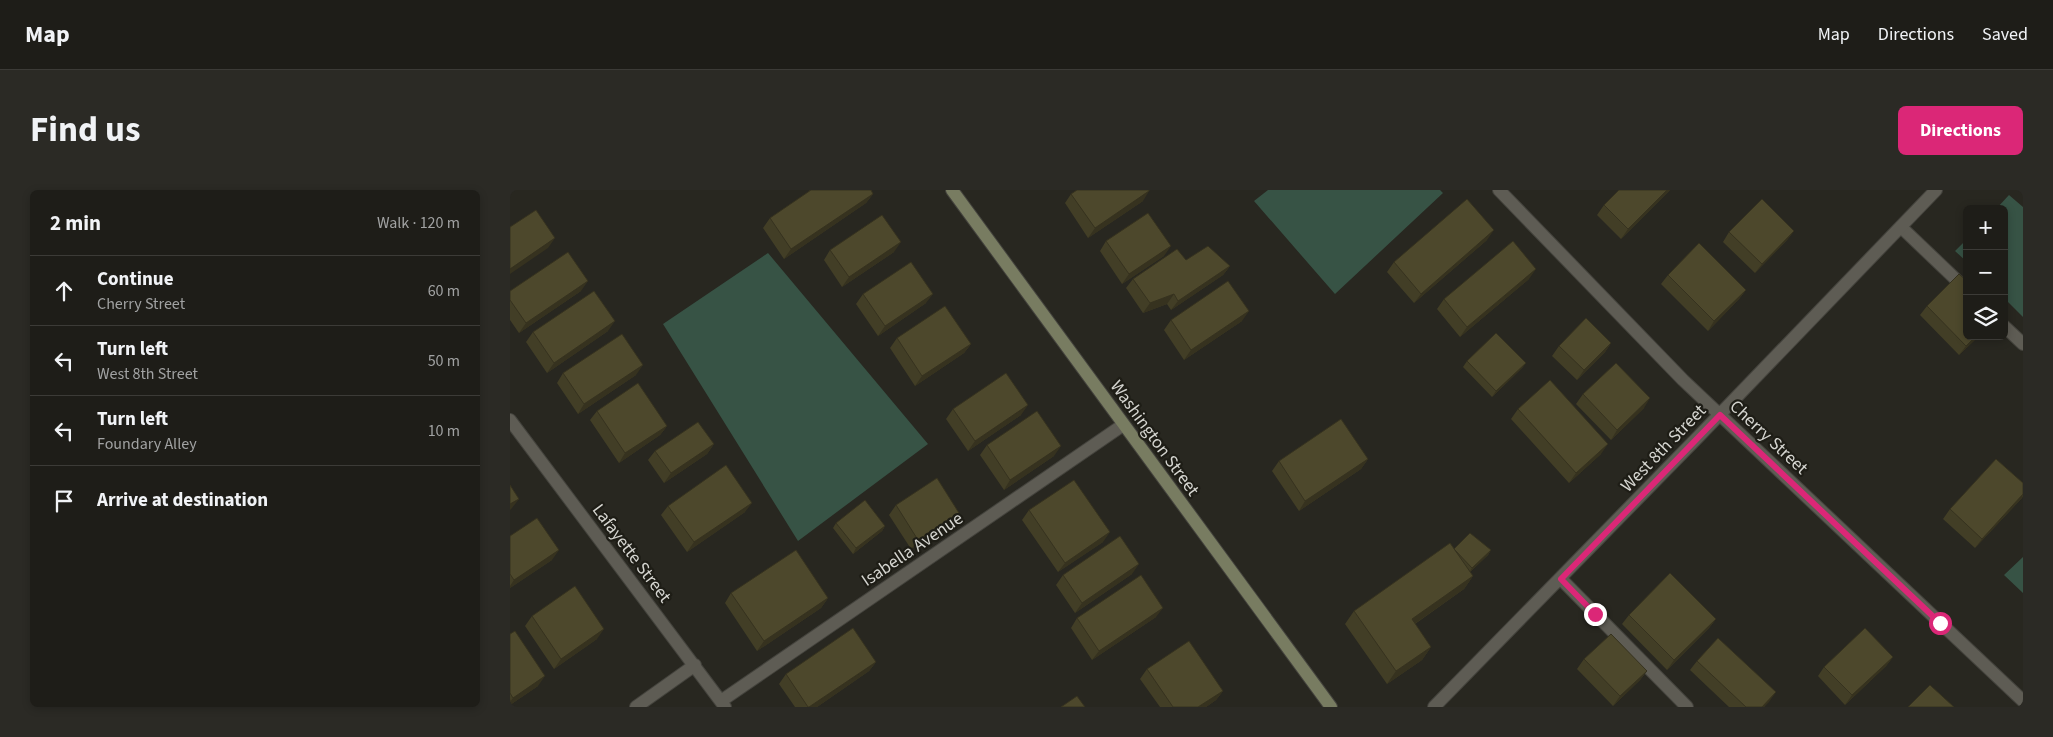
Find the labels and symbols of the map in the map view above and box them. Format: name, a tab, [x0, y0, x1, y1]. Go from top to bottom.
street label: Washington Street	[1104, 375, 1205, 501]
street label: Cherry Street	[1724, 394, 1813, 480]
street label: West 8th Street	[1615, 399, 1712, 498]
street label: Lafayette Street	[586, 499, 677, 608]
street label: Isabella Avenue	[857, 506, 968, 593]
route end	[1584, 603, 1607, 626]
route start	[1929, 612, 1952, 635]

